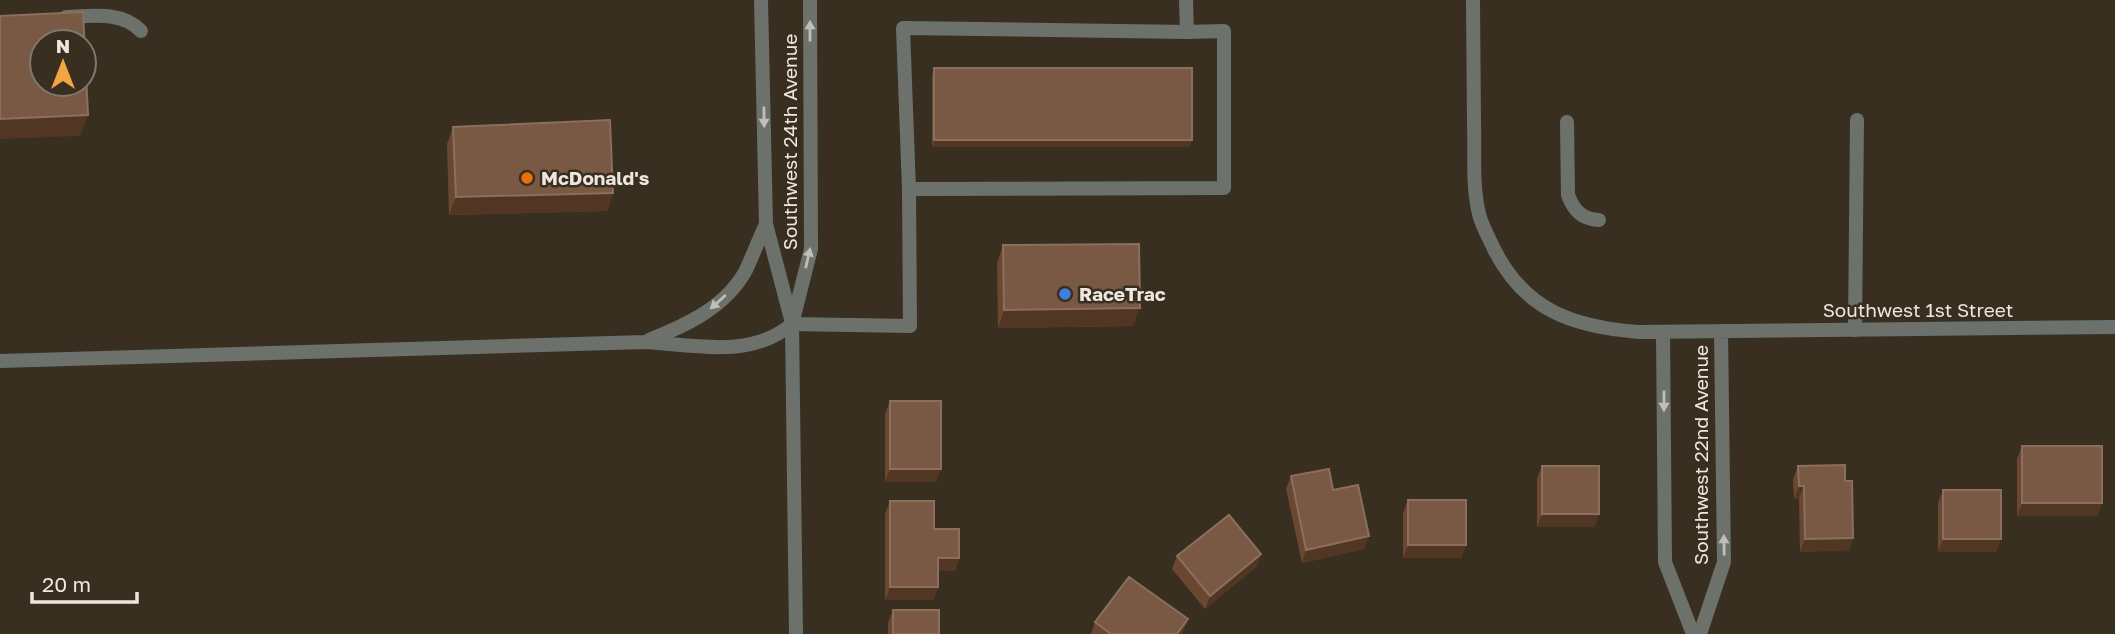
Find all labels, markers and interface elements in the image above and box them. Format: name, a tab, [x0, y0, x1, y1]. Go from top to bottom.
one-way arrow	[804, 20, 816, 42]
north arrow	[28, 28, 98, 98]
text: N	[56, 34, 70, 57]
street label: Southwest 24th Avenue	[778, 34, 801, 250]
one-way arrow	[758, 106, 770, 128]
place label: McDonald's	[541, 166, 650, 189]
marker: McDonald's	[519, 170, 535, 186]
one-way arrow	[803, 247, 814, 269]
place label: RaceTrac	[1079, 282, 1166, 305]
marker: RaceTrac	[1057, 286, 1073, 302]
one-way arrow	[710, 294, 727, 310]
street label: Southwest 1st Street	[1823, 298, 2013, 321]
street label: Southwest 22nd Avenue	[1689, 345, 1712, 565]
one-way arrow	[1658, 390, 1670, 412]
one-way arrow	[1718, 534, 1730, 556]
scale bar	[32, 560, 136, 604]
text: 20 m	[42, 571, 91, 597]

